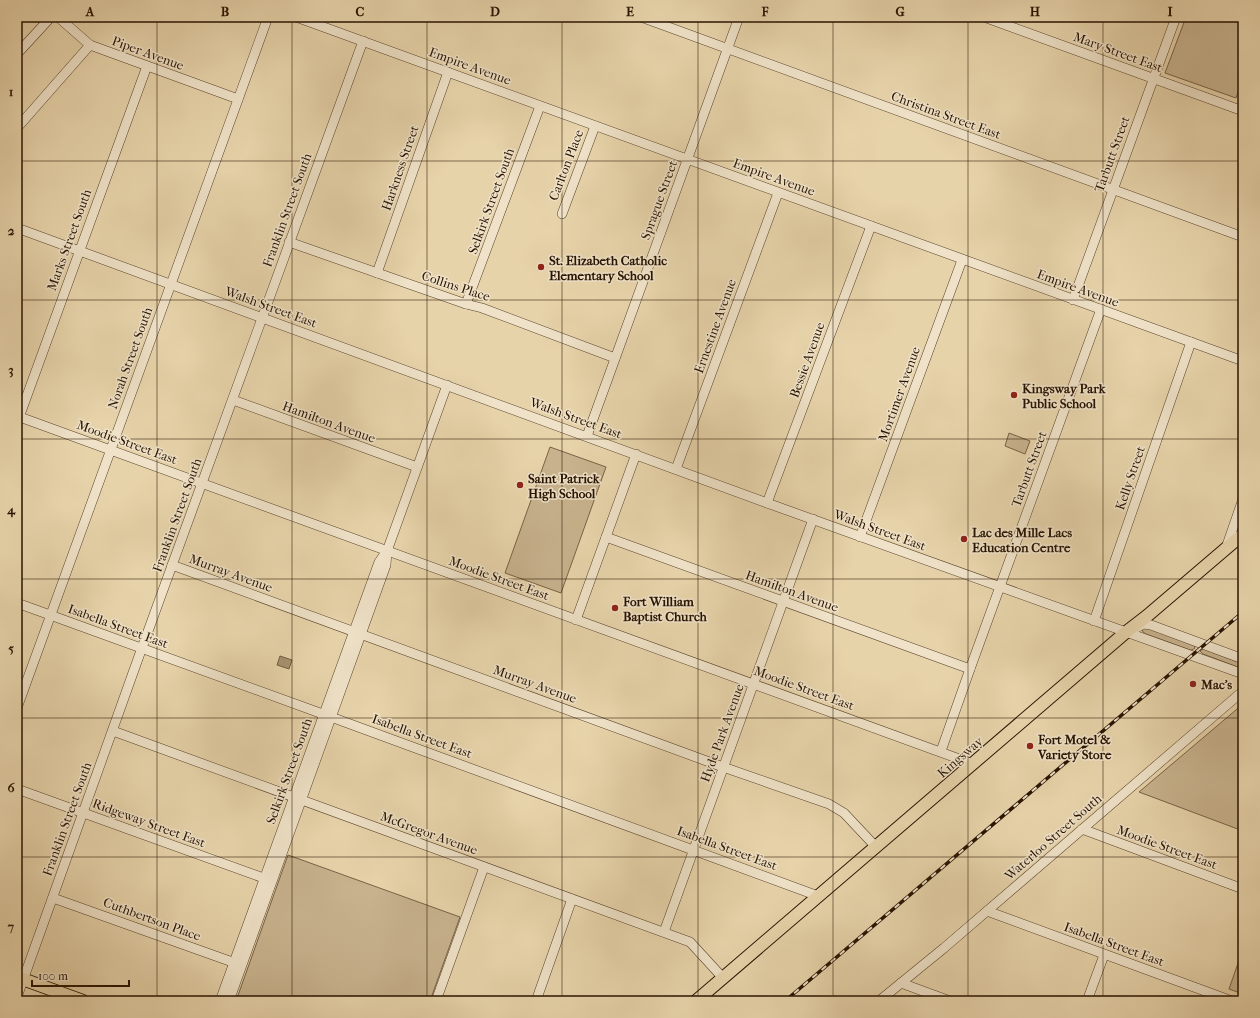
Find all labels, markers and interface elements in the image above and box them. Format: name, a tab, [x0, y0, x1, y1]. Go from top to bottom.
text: A	[85, 4, 95, 19]
text: B	[221, 4, 230, 19]
text: C	[356, 4, 365, 19]
text: D	[490, 4, 500, 19]
text: E	[626, 4, 634, 19]
text: F	[761, 4, 769, 19]
text: G	[895, 4, 905, 19]
text: H	[1030, 4, 1041, 19]
text: I	[1167, 4, 1173, 19]
street label: Mary Street East	[1071, 29, 1165, 75]
street label: Piper Avenue	[110, 33, 187, 73]
street label: Empire Avenue	[427, 44, 514, 88]
text: 1	[9, 84, 14, 99]
street label: Christina Street East	[889, 88, 1003, 142]
street label: Tarbutt Street	[1091, 114, 1133, 194]
street label: Harkness Street	[378, 123, 422, 213]
street label: Carlton Place	[546, 127, 587, 203]
street label: Selkirk Street South	[465, 145, 517, 256]
street label: Franklin Street South	[259, 150, 315, 269]
street label: Empire Avenue	[731, 155, 818, 199]
street label: Sprague Street	[638, 158, 680, 242]
street label: Marks Street South	[44, 186, 95, 293]
text: 2	[8, 223, 15, 238]
place label: St. Elizabeth Catholic Elementary School	[549, 253, 667, 284]
marker: St. Elizabeth Catholic Elementary School	[536, 262, 546, 272]
street label: Empire Avenue	[1035, 266, 1122, 310]
street label: Collins Place	[420, 268, 493, 304]
street label: Ernestine Avenue	[691, 276, 739, 375]
street label: Walsh Street East	[222, 283, 319, 331]
street label: Norah Street South	[105, 304, 156, 411]
street label: Bessie Avenue	[786, 320, 828, 400]
street label: Mortimer Avenue	[875, 344, 923, 443]
text: 3	[8, 362, 14, 378]
place label: Kingsway Park Public School	[1022, 381, 1107, 411]
marker: Kingsway Park Public School	[1009, 390, 1019, 400]
street label: Walsh Street East	[527, 394, 624, 442]
street label: Hamilton Avenue	[280, 398, 378, 446]
street label: Moodie Street East	[75, 417, 179, 467]
street label: Tarbutt Street	[1008, 429, 1050, 509]
street label: Kelly Street	[1112, 444, 1148, 512]
street label: Franklin Street South	[149, 455, 205, 574]
place label: Saint Patrick High School	[528, 471, 601, 502]
marker: Saint Patrick High School	[515, 480, 525, 490]
text: 4	[6, 502, 16, 518]
street label: Walsh Street East	[831, 506, 928, 554]
place label: Lac des Mille Lacs Education Centre	[972, 525, 1072, 555]
marker: Lac des Mille Lacs Education Centre	[959, 534, 969, 544]
street label: Murray Avenue	[187, 551, 275, 595]
street label: Moodie Street East	[447, 553, 551, 603]
street label: Hamilton Avenue	[743, 567, 841, 615]
place label: Fort William Baptist Church	[622, 594, 708, 625]
street label: Isabella Street East	[66, 601, 170, 651]
marker: Fort William Baptist Church	[610, 603, 620, 613]
text: 5	[8, 641, 14, 656]
street label: Murray Avenue	[491, 662, 579, 706]
street label: Moodie Street East	[752, 663, 856, 713]
place label: Mac's	[1200, 677, 1232, 692]
marker: Mac's	[1188, 679, 1198, 689]
street label: Hyde Park Avenue	[697, 681, 747, 784]
street label: Isabella Street East	[370, 711, 474, 761]
street label: Selkirk Street South	[263, 715, 315, 826]
place label: Fort Motel & Variety Store	[1037, 732, 1112, 763]
street label: Kingsway	[934, 733, 986, 781]
marker: Fort Motel & Variety Store	[1025, 741, 1035, 751]
street label: Franklin Street South	[39, 759, 95, 878]
text: 6	[7, 780, 15, 795]
street label: Waterloo Street South	[1001, 790, 1105, 884]
street label: Ridgeway Street East	[91, 796, 208, 851]
street label: McGregor Avenue	[378, 808, 480, 858]
street label: Moodie Street East	[1115, 822, 1219, 872]
street label: Isabella Street East	[675, 823, 779, 873]
street label: Cuthbertson Place	[101, 894, 203, 944]
text: 7	[7, 919, 15, 934]
street label: Isabella Street East	[1062, 919, 1166, 969]
scale bar	[32, 962, 129, 988]
text: 100 m	[38, 969, 68, 983]

